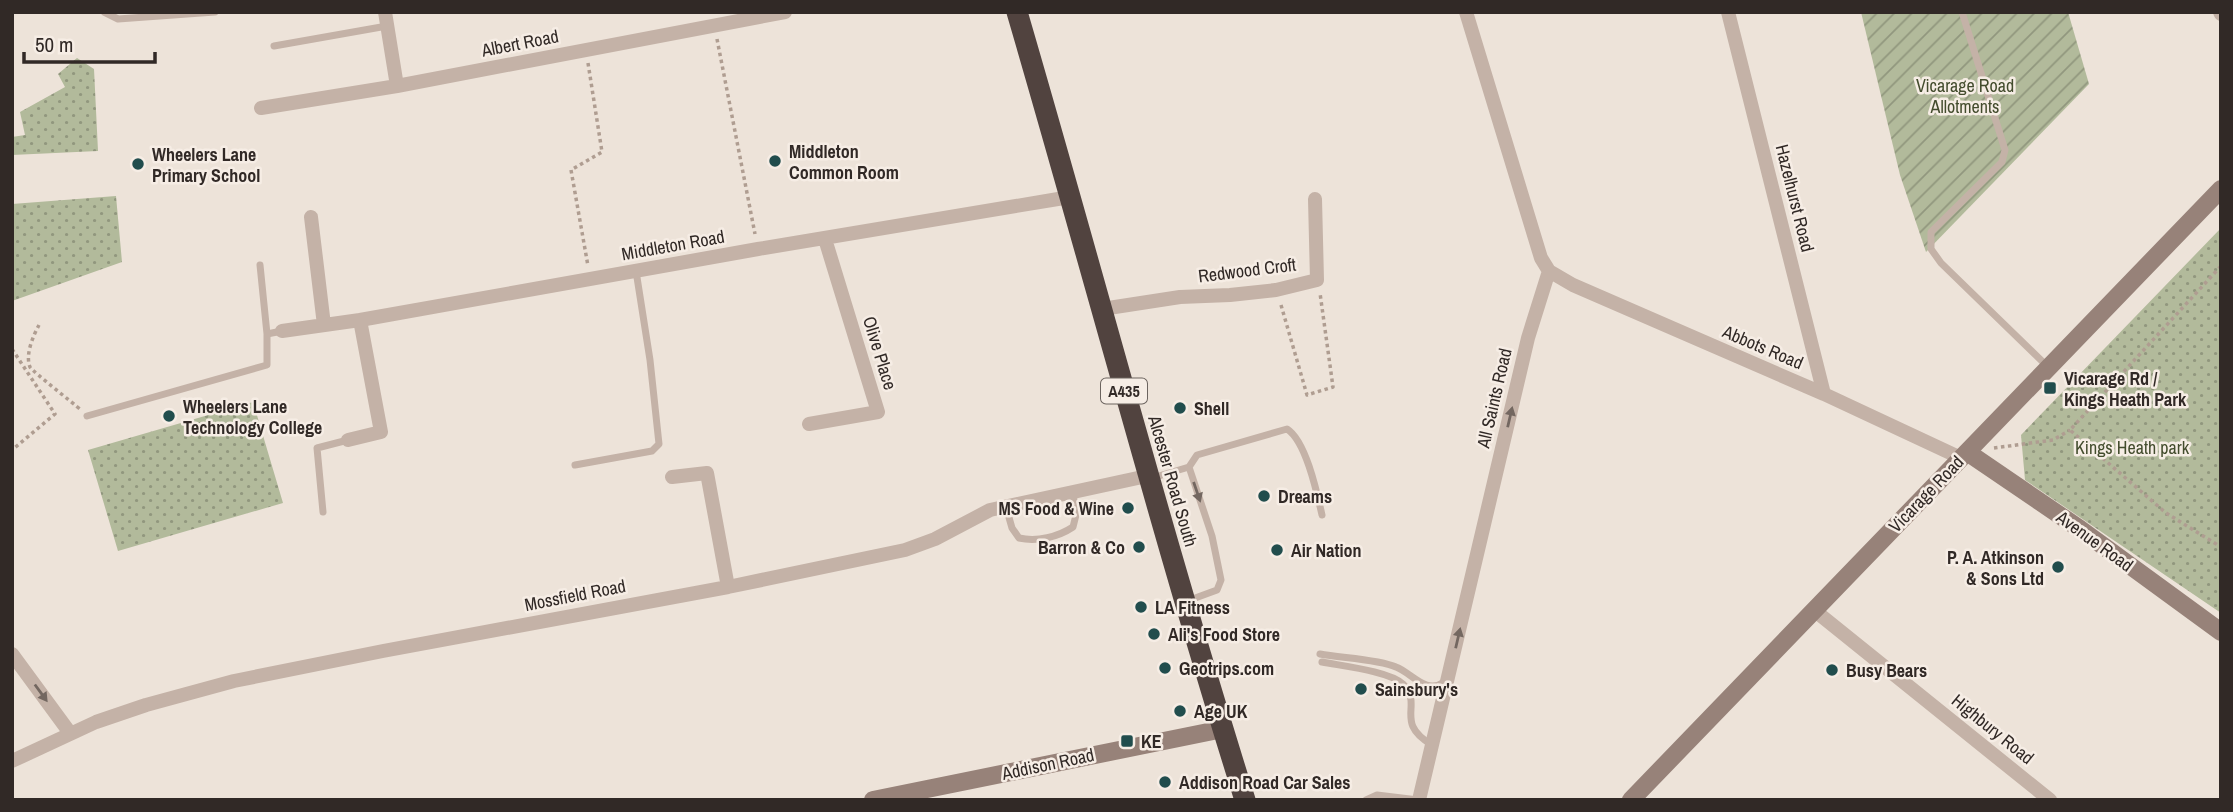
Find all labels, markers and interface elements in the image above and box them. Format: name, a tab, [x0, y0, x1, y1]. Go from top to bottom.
scale bar	[24, 21, 156, 65]
street label: Albert Road	[478, 23, 561, 63]
text: 50 m	[35, 30, 73, 59]
park label: Vicarage Road Allotments	[1916, 73, 2014, 119]
place label: Middleton Common Room	[789, 139, 899, 185]
place label: Wheelers Lane Primary School	[152, 142, 260, 188]
street label: Hazelhurst Road	[1770, 142, 1820, 254]
marker: Middleton Common Room	[767, 153, 783, 169]
marker: Wheelers Lane Primary School	[130, 156, 146, 172]
street label: Middleton Road	[620, 224, 726, 266]
street label: Redwood Croft	[1197, 252, 1297, 288]
street label: Olive Place	[857, 313, 903, 393]
street label: Abbots Road	[1718, 318, 1807, 375]
street label: All Saints Road	[1470, 346, 1518, 451]
place label: Vicarage Rd / Kings Heath Park	[2064, 366, 2187, 412]
road number: A435	[1101, 378, 1147, 404]
marker: Vicarage Rd / Kings Heath Park	[2042, 380, 2058, 396]
place label: Wheelers Lane Technology College	[183, 394, 322, 440]
place label: Shell	[1194, 396, 1229, 421]
marker: Shell	[1172, 400, 1188, 416]
one-way arrow	[1504, 406, 1515, 428]
marker: Wheelers Lane Technology College	[161, 408, 177, 424]
street label: Alcester Road South	[1142, 412, 1204, 550]
park label: Kings Heath park	[2075, 435, 2190, 460]
street label: Vicarage Road	[1883, 450, 1969, 538]
one-way arrow	[1192, 481, 1203, 502]
place label: Dreams	[1278, 484, 1332, 509]
marker: Dreams	[1256, 488, 1272, 504]
place label: MS Food & Wine	[998, 496, 1114, 521]
marker: MS Food & Wine	[1120, 500, 1136, 516]
street label: Avenue Road	[2051, 504, 2138, 577]
place label: Barron & Co	[1038, 535, 1125, 560]
place label: Air Nation	[1291, 538, 1362, 563]
marker: Barron & Co	[1131, 539, 1147, 555]
marker: Air Nation	[1269, 542, 1285, 558]
place label: P. A. Atkinson & Sons Ltd	[1947, 545, 2044, 591]
marker: P. A. Atkinson & Sons Ltd	[2050, 559, 2066, 575]
street label: Mossfield Road	[522, 573, 628, 617]
place label: LA Fitness	[1155, 595, 1230, 620]
marker: LA Fitness	[1133, 599, 1149, 615]
place label: Ali's Food Store	[1168, 622, 1280, 647]
marker: Ali's Food Store	[1146, 626, 1162, 642]
one-way arrow	[1452, 627, 1463, 649]
place label: Geotrips.com	[1179, 656, 1274, 681]
place label: Busy Bears	[1846, 658, 1927, 683]
marker: Geotrips.com	[1157, 660, 1173, 676]
marker: Busy Bears	[1824, 662, 1840, 678]
place label: Sainsbury's	[1375, 677, 1458, 702]
marker: Sainsbury's	[1353, 681, 1369, 697]
one-way arrow	[34, 684, 48, 702]
street label: Highbury Road	[1947, 688, 2039, 770]
place label: Age UK	[1194, 699, 1248, 724]
marker: Age UK	[1172, 703, 1188, 719]
place label: KE	[1141, 729, 1162, 754]
marker: KE	[1119, 733, 1135, 749]
street label: Addison Road	[999, 742, 1096, 786]
place label: Addison Road Car Sales	[1179, 770, 1350, 795]
marker: Addison Road Car Sales	[1157, 774, 1173, 790]

